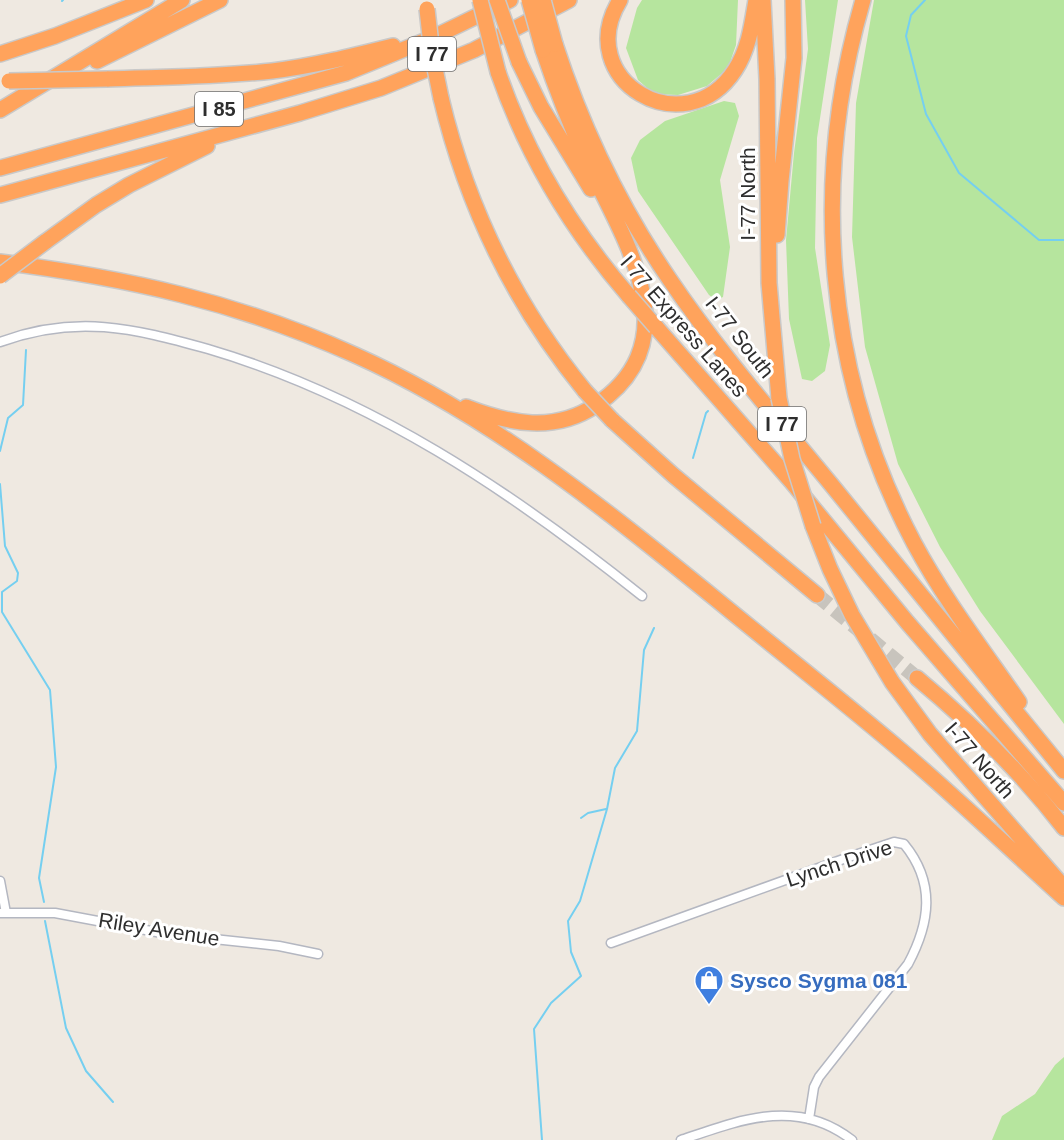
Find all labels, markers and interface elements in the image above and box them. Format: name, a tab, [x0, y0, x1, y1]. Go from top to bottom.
road number: I 77	[408, 37, 456, 71]
road number: I 85	[195, 92, 243, 126]
street label: I-77 North	[736, 147, 759, 241]
street label: I 77 Express Lanes	[616, 251, 752, 401]
street label: I-77 South	[701, 292, 779, 382]
road number: I 77	[758, 407, 806, 441]
street label: I-77 North	[941, 717, 1019, 803]
street label: Lynch Drive	[783, 835, 895, 891]
street label: Riley Avenue	[97, 908, 221, 950]
shop icon: Sysco Sygma 081	[693, 964, 725, 1006]
place label: Sysco Sygma 081	[730, 969, 908, 992]

